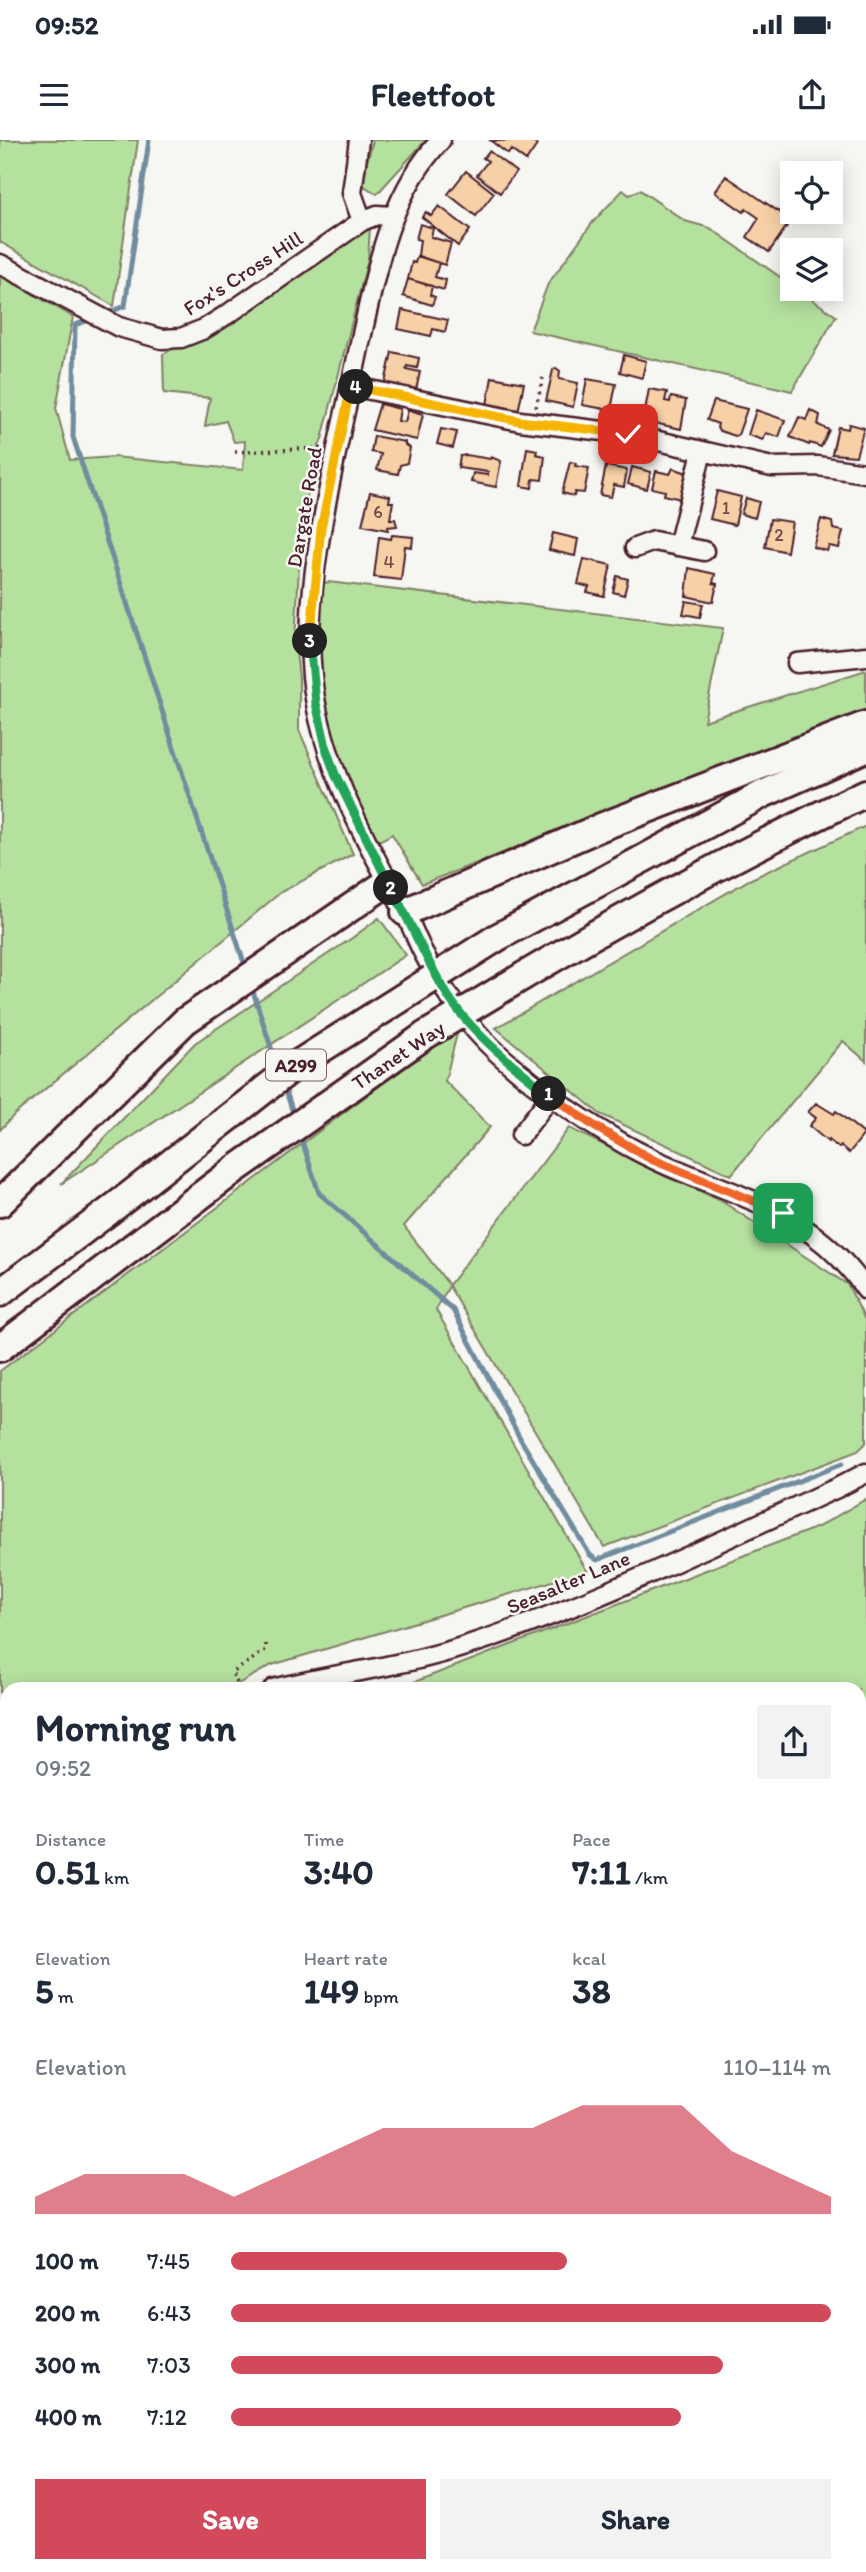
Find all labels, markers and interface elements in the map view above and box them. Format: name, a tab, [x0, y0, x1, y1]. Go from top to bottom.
text: 09:52	[35, 9, 98, 41]
icon: menu	[35, 76, 73, 114]
text: Fleetfoot	[371, 76, 495, 114]
icon: share	[793, 76, 831, 114]
map controls	[780, 161, 843, 301]
button: locate	[780, 161, 843, 224]
street label: Fox's Cross Hill	[179, 225, 307, 321]
button: layers	[780, 238, 843, 301]
pin: 4	[338, 370, 374, 404]
text: 4	[350, 375, 361, 398]
pin	[598, 404, 658, 464]
icon: check	[609, 415, 647, 453]
street label: Dargate Road	[281, 444, 327, 569]
house number: 1	[722, 497, 730, 519]
house number: 6	[373, 501, 383, 523]
house number: 2	[774, 524, 784, 546]
house number: 4	[384, 551, 395, 573]
pin: 3	[292, 624, 328, 658]
text: 3	[304, 629, 315, 652]
pin: 2	[374, 870, 408, 906]
text: 2	[386, 876, 396, 899]
street label: Thanet Way	[347, 1015, 449, 1095]
road number: A299	[266, 1049, 326, 1080]
pin: 1	[532, 1076, 566, 1112]
text: 1	[544, 1082, 553, 1105]
pin	[753, 1183, 813, 1243]
icon: arrive	[764, 1194, 802, 1232]
street label: Seasalter Lane	[503, 1545, 633, 1619]
text: Morning run	[35, 1705, 236, 1751]
button: share	[757, 1705, 831, 1779]
text: 09:52	[35, 1754, 91, 1782]
text: Distance	[35, 1828, 106, 1851]
text: Time	[304, 1828, 344, 1851]
text: Pace	[572, 1828, 610, 1851]
text: 0.51	[35, 1851, 100, 1893]
text: 3:40	[304, 1851, 374, 1893]
text: 7:11	[572, 1851, 631, 1893]
text: km	[100, 1866, 129, 1889]
text: /km	[631, 1866, 668, 1889]
text: Elevation	[35, 1947, 111, 1970]
text: Heart rate	[304, 1947, 388, 1970]
text: kcal	[572, 1947, 606, 1970]
text: 5	[35, 1970, 53, 2012]
text: 149	[304, 1970, 359, 2012]
text: 38	[572, 1970, 611, 2012]
text: m	[53, 1985, 74, 2008]
text: bpm	[359, 1985, 399, 2008]
text: Elevation	[35, 2053, 126, 2081]
text: 110–114 m	[723, 2053, 831, 2081]
text: 100 m	[35, 2247, 99, 2275]
text: 7:45	[147, 2247, 190, 2275]
text: 200 m	[35, 2299, 100, 2327]
text: 6:43	[147, 2299, 191, 2327]
text: 300 m	[35, 2351, 100, 2379]
text: 7:03	[147, 2351, 191, 2379]
text: 400 m	[35, 2403, 102, 2431]
text: 7:12	[147, 2403, 187, 2431]
button: Save	[35, 2479, 426, 2559]
button: Share	[440, 2479, 831, 2559]

